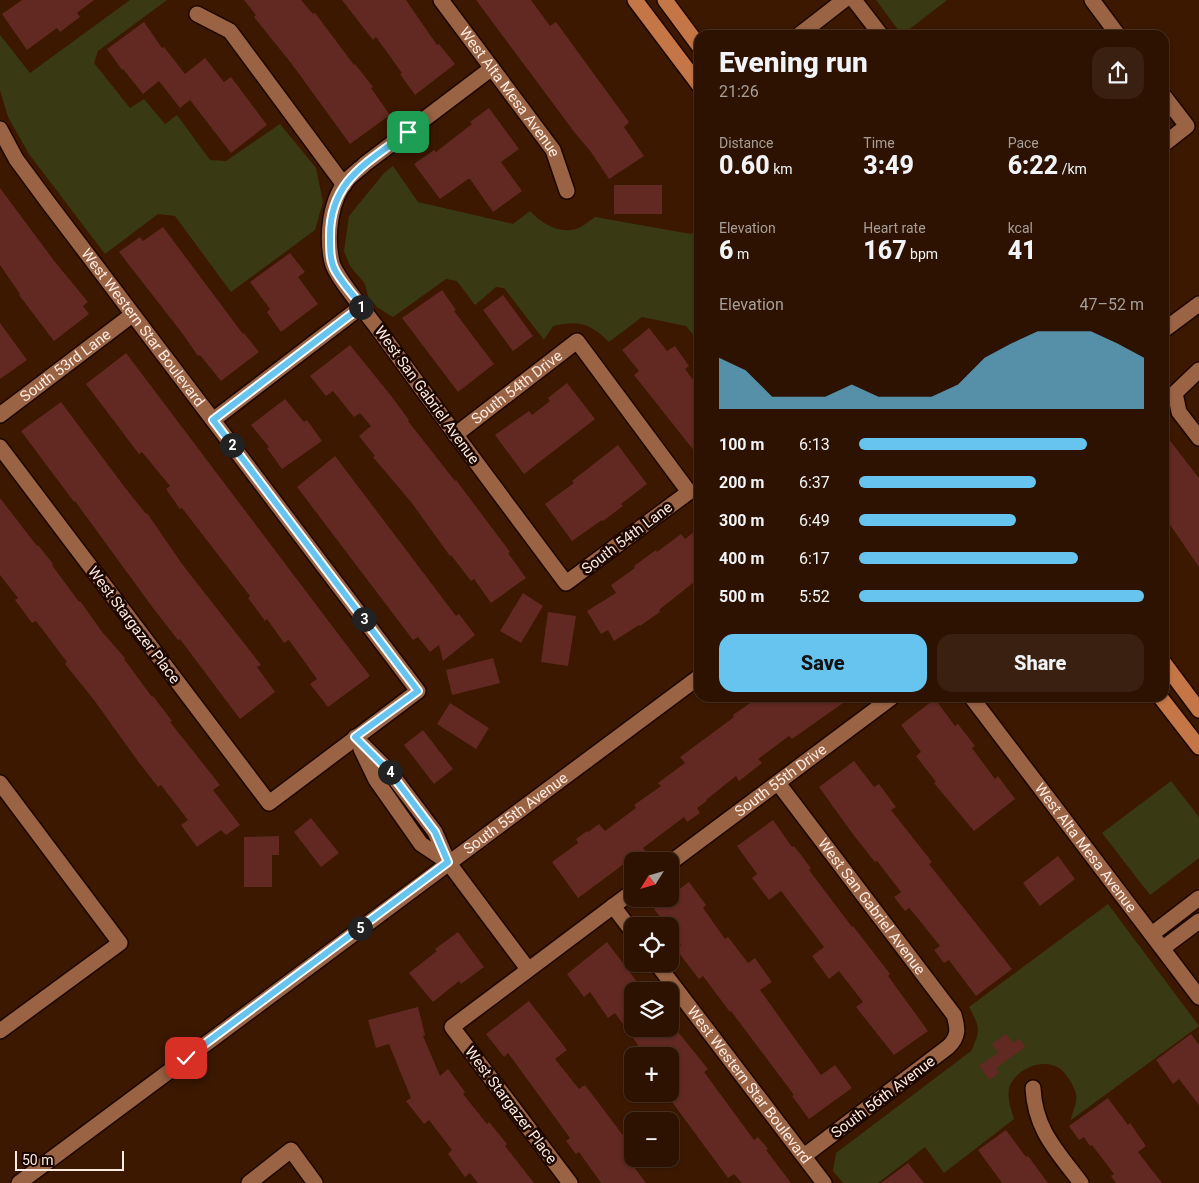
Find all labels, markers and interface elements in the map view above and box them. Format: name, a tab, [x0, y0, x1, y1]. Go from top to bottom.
street label: West Alta Mesa Avenue	[455, 24, 564, 159]
text: Evening run	[719, 46, 868, 79]
button: share	[1092, 47, 1144, 99]
text: 21:26	[719, 82, 759, 101]
pin	[387, 111, 429, 153]
icon: arrive	[394, 118, 422, 146]
text: Distance	[719, 135, 774, 151]
text: Time	[863, 135, 895, 151]
text: Pace	[1008, 135, 1039, 151]
text: 0.60	[719, 151, 770, 180]
text: 3:49	[863, 151, 914, 180]
text: 6:22	[1008, 151, 1058, 180]
text: km	[770, 161, 793, 177]
text: /km	[1058, 161, 1087, 177]
text: Elevation	[719, 220, 776, 236]
text: Heart rate	[863, 220, 926, 236]
text: kcal	[1008, 220, 1033, 236]
text: 6	[719, 236, 733, 265]
text: 167	[863, 236, 907, 265]
text: 41	[1008, 236, 1037, 265]
street label: West Western Star Boulevard	[77, 245, 208, 410]
text: m	[733, 246, 749, 262]
text: bpm	[907, 246, 938, 262]
pin: 1	[348, 294, 374, 320]
text: Elevation	[719, 295, 784, 314]
text: 47–52 m	[1080, 295, 1144, 314]
text: 1	[357, 299, 366, 315]
street label: West San Gabriel Avenue	[371, 322, 483, 468]
street label: South 53rd Lane	[16, 325, 114, 406]
street label: South 54th Drive	[468, 347, 566, 428]
pin: 2	[220, 432, 244, 458]
text: 100 m	[719, 435, 764, 454]
text: 6:13	[799, 435, 830, 454]
text: 2	[228, 437, 237, 453]
text: 200 m	[719, 473, 764, 492]
text: 6:37	[799, 473, 830, 492]
street label: South 54th Lane	[578, 498, 676, 578]
text: 300 m	[719, 511, 764, 530]
text: 6:49	[799, 511, 830, 530]
text: 400 m	[719, 549, 764, 568]
text: 6:17	[799, 549, 830, 568]
street label: West Stargazer Place	[84, 563, 184, 687]
text: 500 m	[719, 587, 764, 606]
text: 5:52	[799, 587, 830, 606]
pin: 3	[352, 606, 376, 632]
text: 3	[360, 611, 369, 627]
button: Save	[719, 634, 927, 692]
button: Share	[937, 634, 1144, 692]
street label: South 55th Drive	[731, 740, 830, 821]
pin: 4	[378, 760, 402, 784]
text: 4	[386, 764, 395, 780]
street label: South 55th Avenue	[460, 769, 571, 858]
street label: West Alta Mesa Avenue	[1031, 780, 1141, 916]
street label: West San Gabriel Avenue	[814, 835, 929, 978]
north arrow	[624, 852, 679, 908]
map controls	[624, 852, 679, 1167]
pin: 5	[348, 916, 372, 940]
button: locate	[624, 917, 679, 972]
text: 5	[356, 920, 365, 936]
button: layers	[624, 982, 679, 1037]
street label: West Western Star Boulevard	[683, 1002, 815, 1167]
pin	[165, 1037, 207, 1079]
street label: West Stargazer Place	[461, 1043, 561, 1167]
icon: check	[172, 1044, 200, 1072]
button: +	[624, 1047, 679, 1102]
street label: South 56th Avenue	[828, 1052, 939, 1142]
button: −	[624, 1112, 679, 1167]
scale bar	[15, 1148, 124, 1171]
text: 50 m	[22, 1152, 54, 1168]

